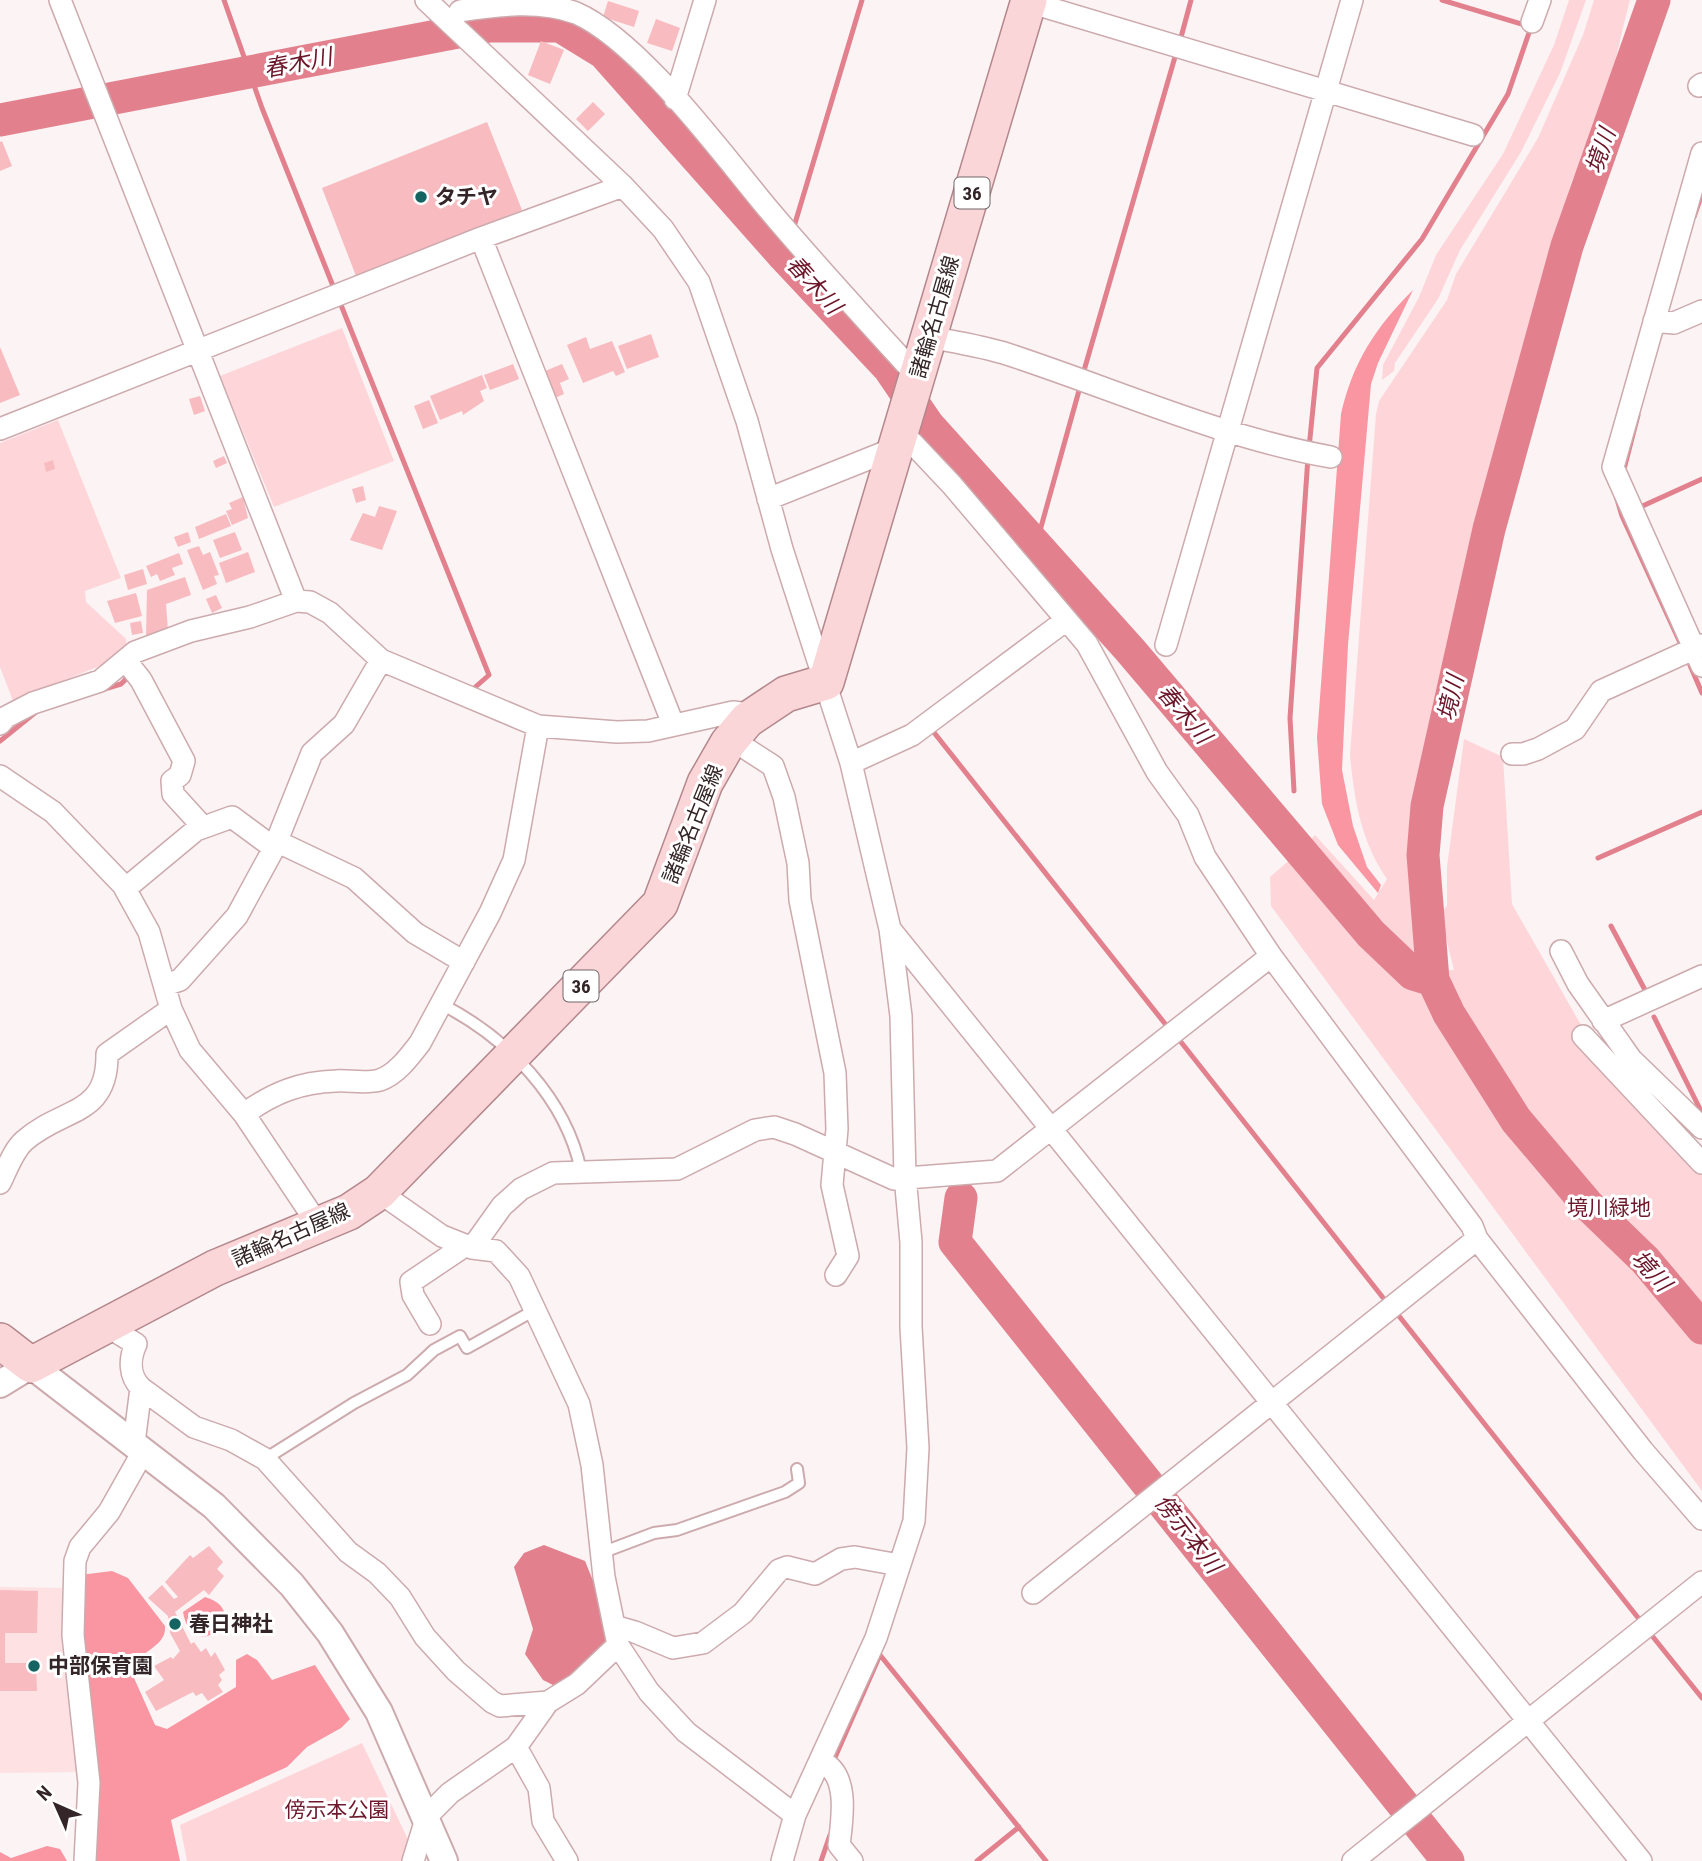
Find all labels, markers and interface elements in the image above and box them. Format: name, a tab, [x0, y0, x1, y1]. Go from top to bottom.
water label: 春木川	[262, 43, 337, 83]
water label: 境川	[1581, 122, 1622, 177]
road number: 36	[954, 178, 990, 209]
place label: タチヤ	[435, 185, 498, 209]
marker: タチヤ	[413, 189, 429, 205]
water label: 春木川	[781, 250, 849, 322]
street label: 諸輪名古屋線	[906, 253, 964, 381]
water label: 境川	[1433, 670, 1470, 723]
water label: 春木川	[1151, 679, 1218, 751]
street label: 諸輪名古屋線	[658, 761, 728, 887]
road number: 36	[564, 970, 598, 1002]
park label: 境川緑地	[1567, 1196, 1651, 1220]
street label: 諸輪名古屋線	[229, 1198, 353, 1272]
water label: 境川	[1626, 1245, 1678, 1299]
water label: 傍示本川	[1149, 1489, 1229, 1581]
place label: 春日神社	[189, 1612, 273, 1636]
marker: 春日神社	[167, 1616, 183, 1632]
place label: 中部保育園	[48, 1654, 153, 1678]
marker: 中部保育園	[26, 1658, 42, 1674]
north arrow	[21, 1770, 91, 1840]
text: N	[32, 1781, 57, 1806]
park label: 傍示本公園	[285, 1798, 390, 1822]

